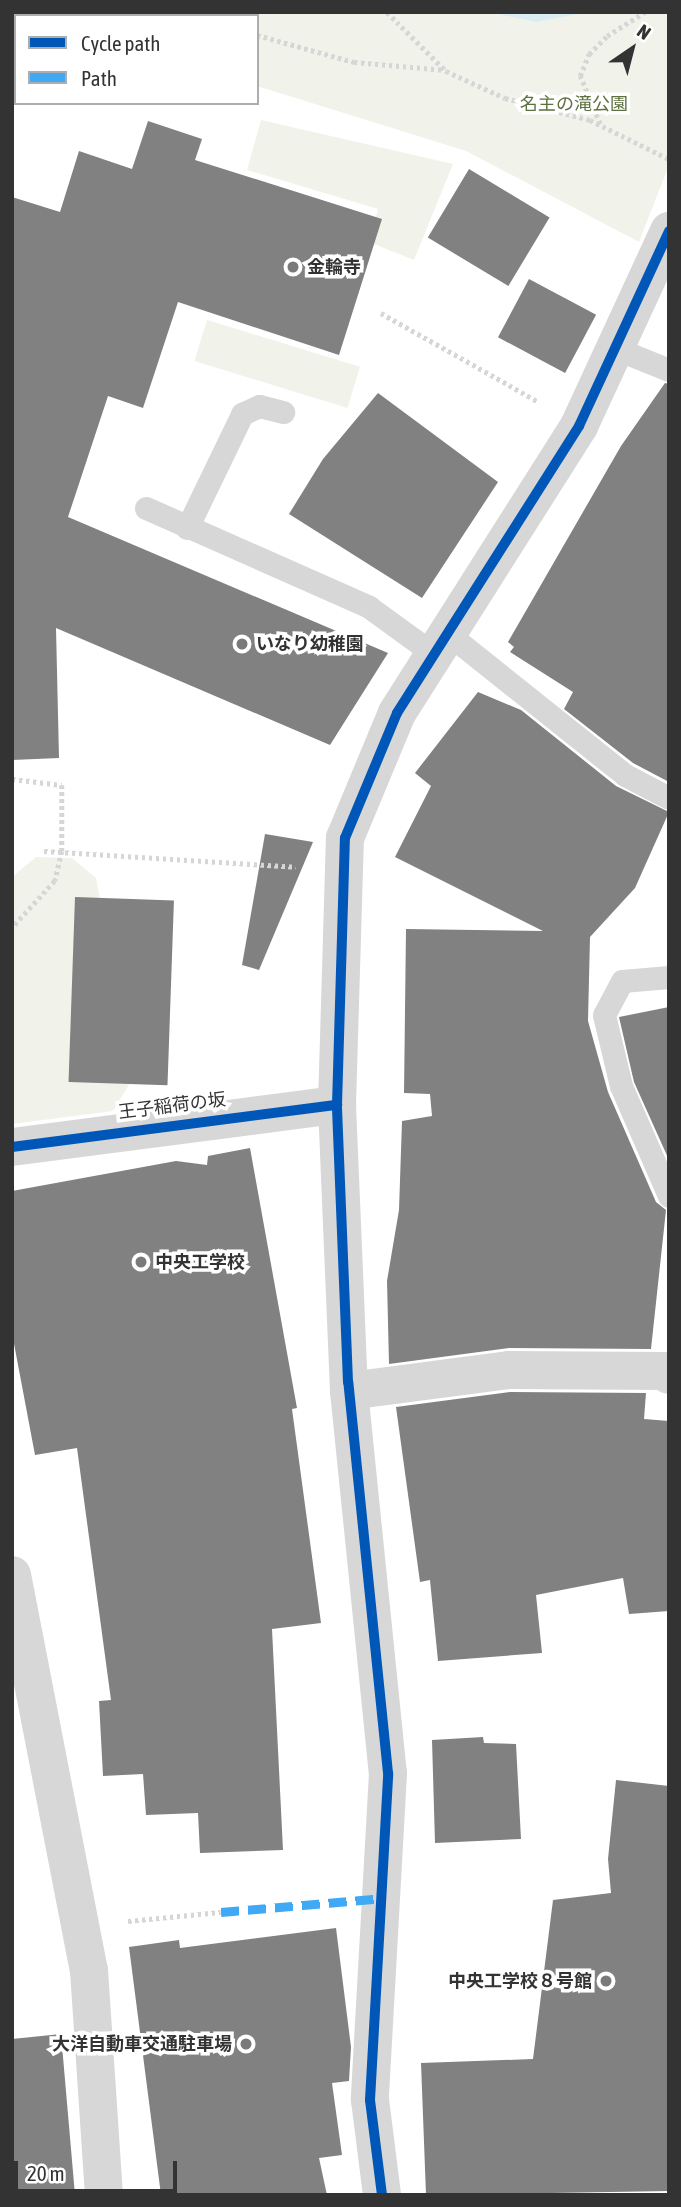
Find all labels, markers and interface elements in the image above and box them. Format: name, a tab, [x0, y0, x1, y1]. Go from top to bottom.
legend	[14, 14, 259, 105]
north arrow	[597, 14, 667, 84]
text: N	[633, 20, 655, 44]
text: Cycle path	[81, 31, 160, 55]
text: Path	[81, 66, 117, 90]
park label: 名主の滝公園	[520, 93, 628, 115]
place label: 金輪寺	[307, 256, 361, 278]
marker: 金輪寺	[285, 259, 301, 275]
place label: いなり幼稚園	[256, 633, 364, 655]
marker: いなり幼稚園	[234, 636, 250, 652]
street label: 王子稲荷の坂	[117, 1089, 227, 1123]
place label: 中央工学校	[155, 1251, 245, 1273]
marker: 中央工学校	[133, 1254, 149, 1270]
place label: 中央工学校８号館	[448, 1970, 592, 1992]
marker: 中央工学校８号館	[598, 1973, 614, 1989]
place label: 大洋自動車交通駐車場	[52, 2033, 232, 2055]
marker: 大洋自動車交通駐車場	[238, 2036, 254, 2052]
scale bar	[18, 2148, 180, 2192]
text: 20 m	[27, 2161, 65, 2185]

